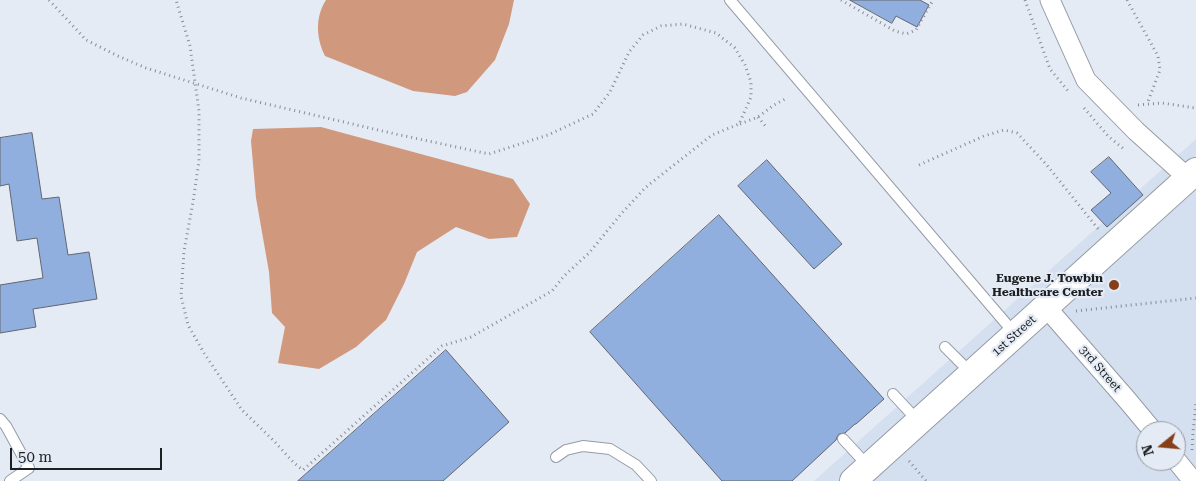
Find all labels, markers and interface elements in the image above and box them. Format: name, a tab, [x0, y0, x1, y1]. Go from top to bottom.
place label: Eugene J. Towbin Healthcare Center	[992, 271, 1103, 299]
marker: Eugene J. Towbin Healthcare Center	[1107, 278, 1121, 292]
street label: 1st Street	[989, 312, 1039, 360]
street label: 3rd Street	[1076, 343, 1124, 395]
north arrow	[1136, 421, 1186, 471]
scale bar	[12, 438, 165, 470]
text: N	[1138, 443, 1157, 458]
text: 50 m	[18, 448, 52, 466]

